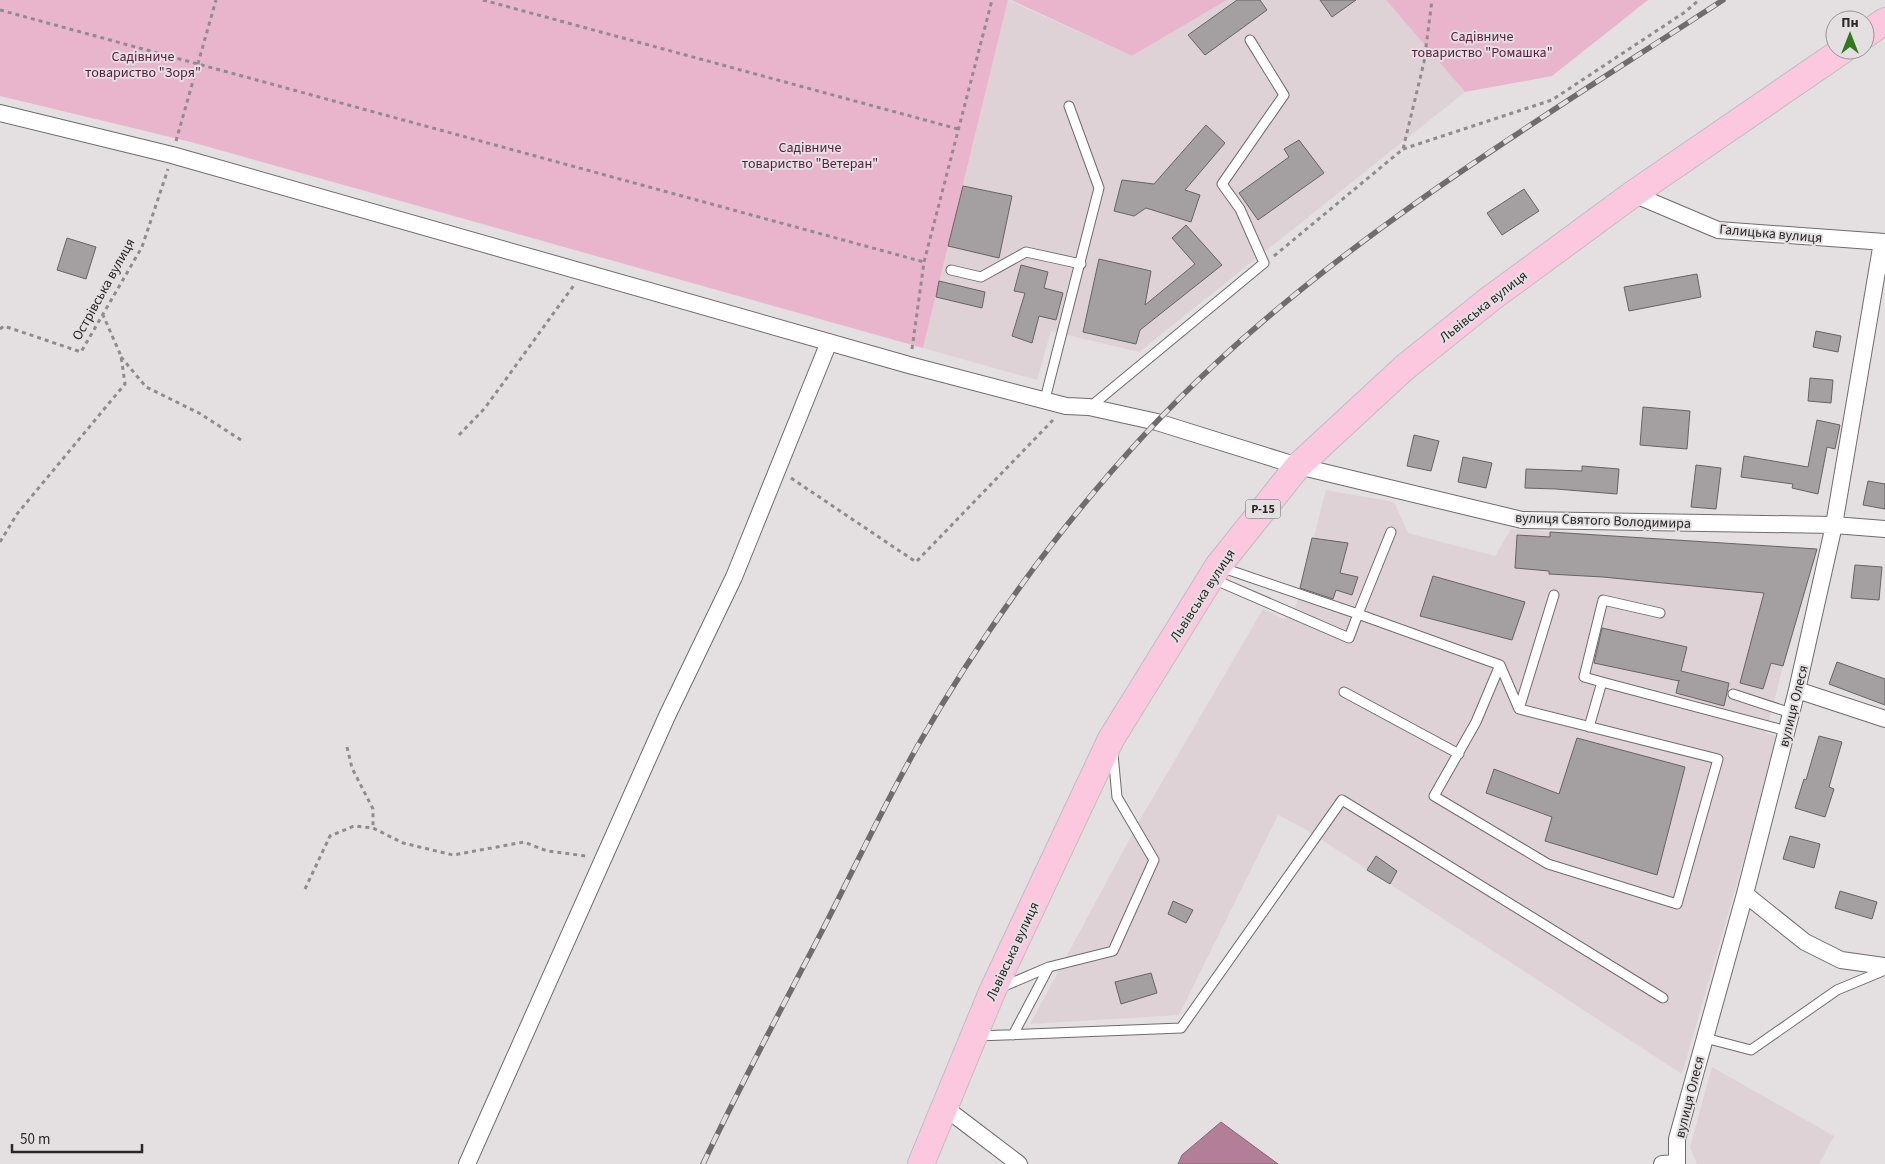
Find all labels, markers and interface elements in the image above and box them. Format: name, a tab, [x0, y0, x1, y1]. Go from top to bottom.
north arrow	[1825, 10, 1875, 60]
text: Пн	[1841, 13, 1859, 33]
park label: Садівниче товариство "Ромашка"	[1411, 27, 1553, 63]
park label: Садівниче товариство "Зоря"	[85, 47, 201, 83]
park label: Садівниче товариство "Ветеран"	[742, 138, 878, 174]
street label: Галицька вулиця	[1719, 220, 1823, 248]
street label: Острівська вулиця	[67, 235, 140, 344]
street label: Львівська вулиця	[1435, 266, 1532, 348]
road number: Р-15	[1246, 499, 1280, 518]
street label: вулиця Святого Володимира	[1515, 508, 1691, 534]
street label: Львівська вулиця	[1165, 545, 1240, 646]
street label: вулиця Олеся	[1774, 663, 1814, 749]
street label: Львівська вулиця	[981, 899, 1045, 1004]
street label: вулиця Олеся	[1670, 1054, 1710, 1140]
scale bar	[12, 1122, 142, 1154]
text: 50 m	[20, 1129, 50, 1150]

